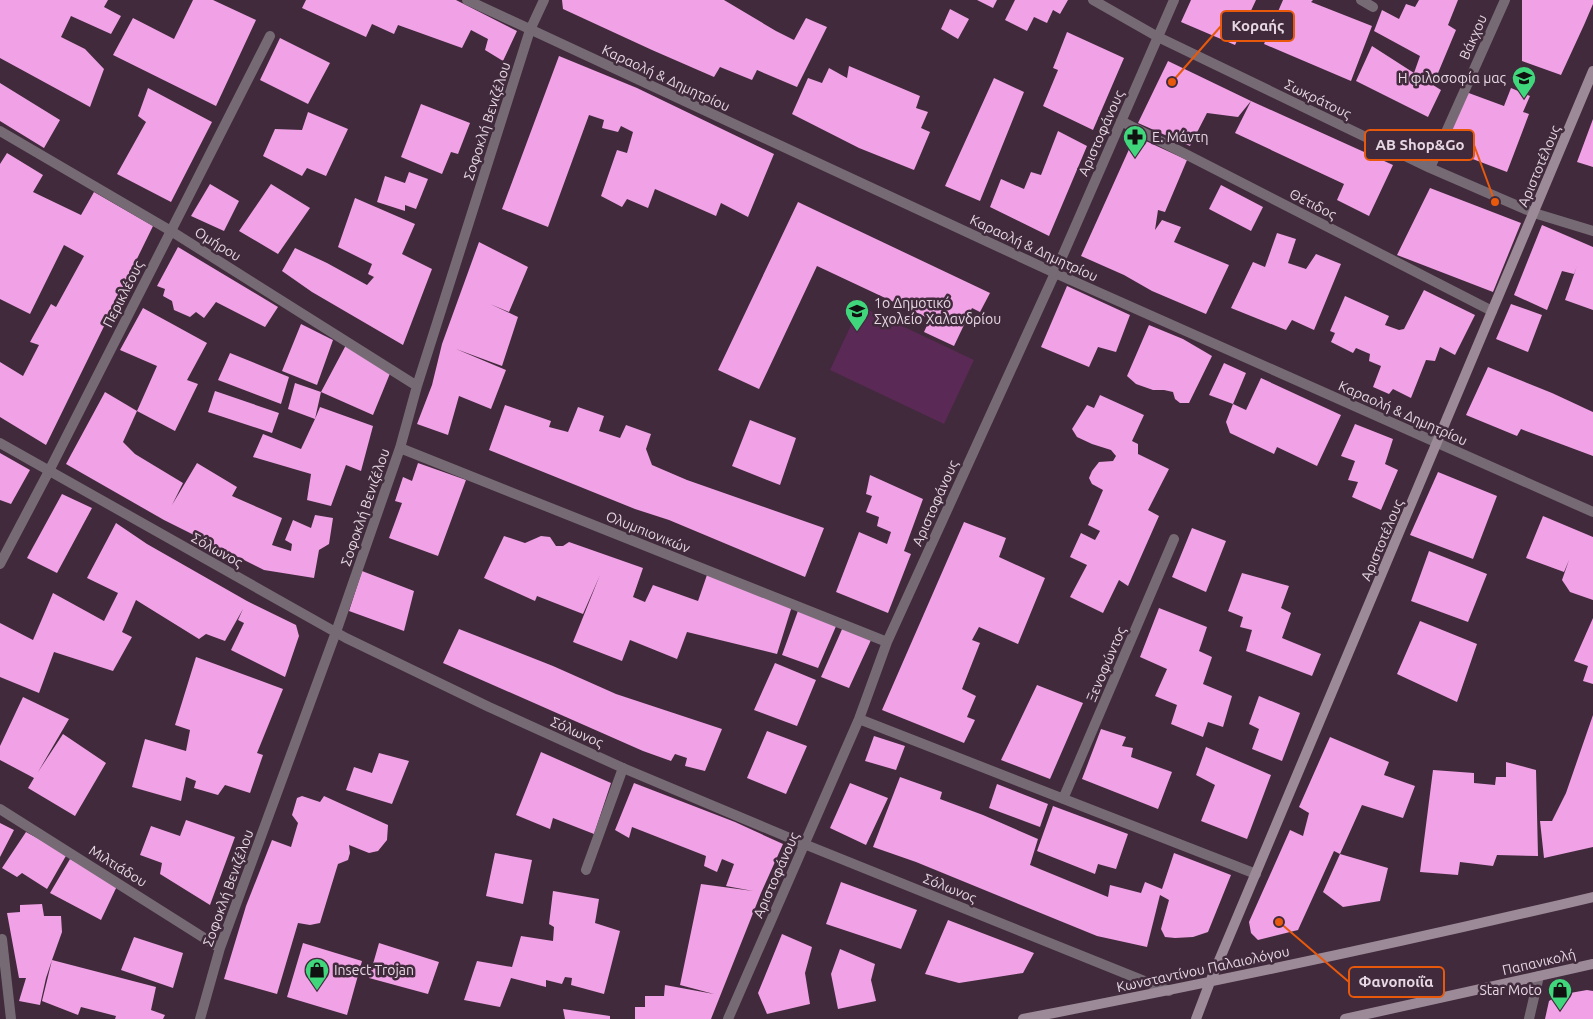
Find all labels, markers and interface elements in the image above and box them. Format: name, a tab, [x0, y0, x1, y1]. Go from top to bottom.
callout: Κοραής	[1221, 11, 1294, 41]
street label: Βάκχου	[1456, 12, 1490, 62]
text: Κοραής	[1232, 17, 1284, 34]
street label: Καραολή & Δημητρίου	[600, 41, 732, 115]
street label: Σοφοκλή Βενιζέλου	[460, 60, 514, 182]
school or university icon: Η φιλοσοφία μας	[1511, 65, 1537, 99]
place label: Η φιλοσοφία μας	[1398, 70, 1507, 86]
street label: Σωκράτους	[1282, 76, 1354, 122]
street label: Αριστοφάνους	[1075, 87, 1127, 178]
street label: Αριστοτέλους	[1515, 122, 1564, 209]
pharmacy icon: Ε. Μάντη	[1122, 124, 1148, 158]
place label: Ε. Μάντη	[1152, 129, 1208, 145]
callout: ΑΒ Shop&Go	[1365, 130, 1474, 160]
text: ΑΒ Shop&Go	[1375, 136, 1465, 153]
street label: Θέτιδος	[1287, 185, 1340, 223]
street label: Καραολή & Δημητρίου	[968, 211, 1100, 285]
street label: Ομήρου	[192, 224, 244, 264]
street label: Περικλέους	[99, 257, 147, 330]
place label: 1ο Δημοτικό Σχολείο Χαλανδρίου	[874, 295, 1001, 327]
school or university icon: 1ο Δημοτικό Σχολείο Χαλανδρίου	[844, 298, 870, 332]
street label: Καραολή & Δημητρίου	[1336, 377, 1470, 449]
street label: Σοφοκλή Βενιζέλου	[337, 446, 393, 568]
street label: Αριστοφάνους	[909, 457, 961, 548]
street label: Αριστοτέλους	[1358, 496, 1407, 583]
street label: Ολυμπιονικών	[604, 508, 693, 556]
street label: Σόλωνος	[189, 529, 246, 571]
street label: Ξενοφώντος	[1083, 624, 1129, 704]
street label: Σόλωνος	[548, 713, 606, 751]
street label: Σοφοκλή Βενιζέλου	[199, 827, 257, 949]
street label: Αριστοφάνους	[750, 829, 802, 920]
street label: Μιλτιάδου	[86, 842, 150, 890]
street label: Σόλωνος	[921, 870, 979, 906]
street label: Κωνσταντίνου Παλαιολόγου	[1115, 943, 1291, 995]
street label: Παπανικολή	[1501, 946, 1577, 978]
shop icon: Insect Trojan	[304, 957, 330, 991]
place label: Insect Trojan	[334, 962, 414, 978]
callout: Φανοποιΐα	[1349, 967, 1444, 997]
text: Φανοποιΐα	[1359, 973, 1433, 990]
shop icon: Star Moto	[1547, 977, 1573, 1011]
place label: Star Moto	[1479, 982, 1542, 998]

